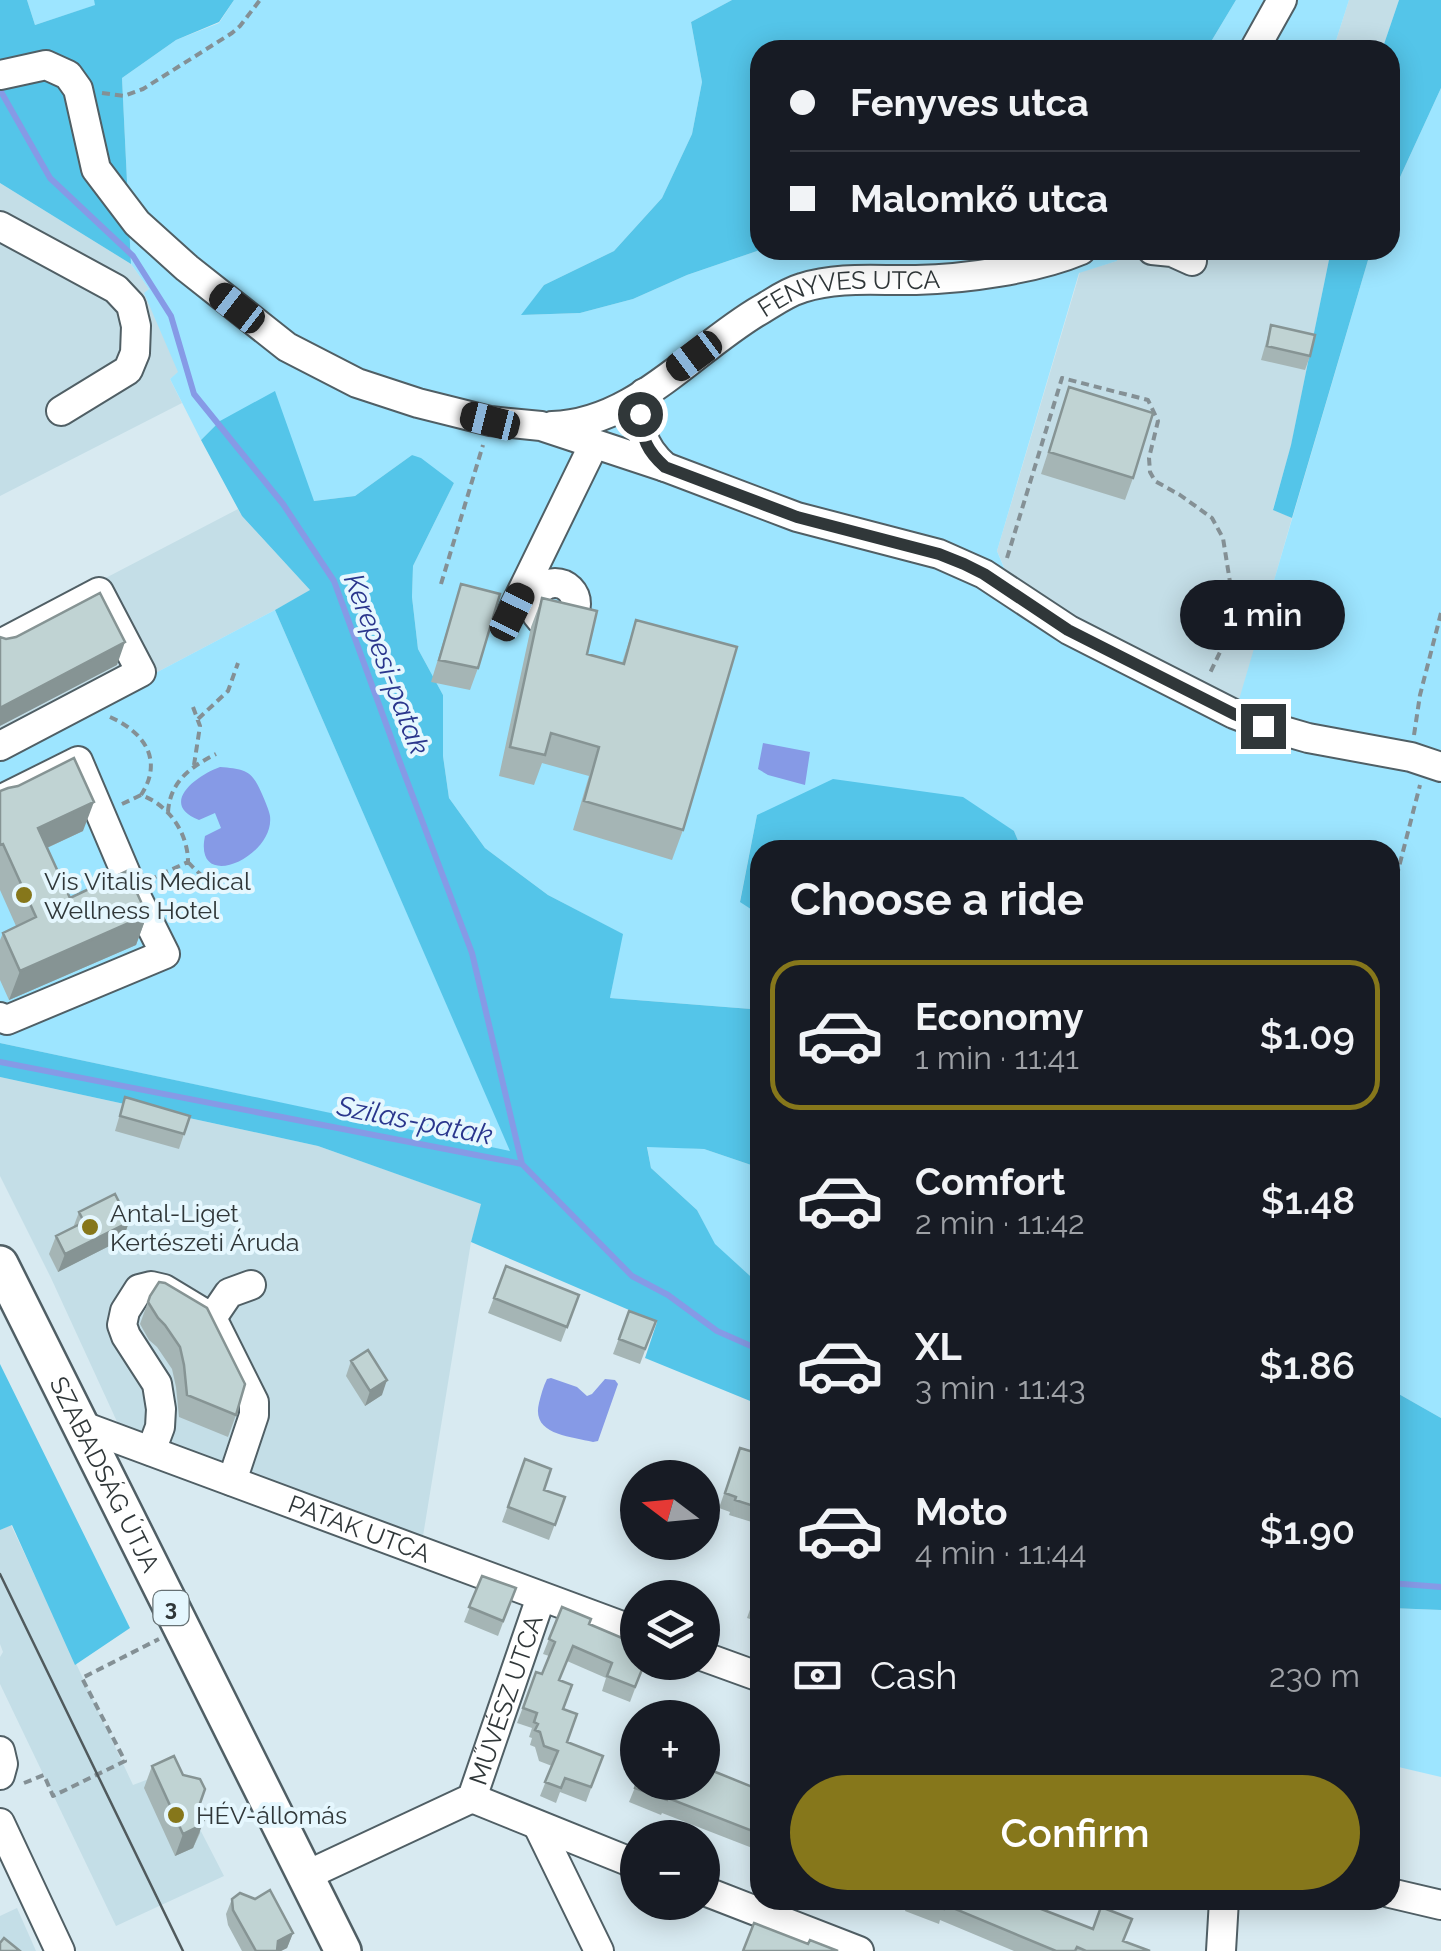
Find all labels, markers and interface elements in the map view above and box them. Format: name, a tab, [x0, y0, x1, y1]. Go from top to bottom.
text: Fenyves utca	[850, 80, 1089, 125]
text: Malomkő utca	[850, 176, 1108, 221]
street label: FENYVES UTCA	[752, 264, 941, 323]
car	[204, 278, 270, 338]
car	[661, 326, 727, 386]
route start	[618, 392, 663, 437]
car	[457, 399, 523, 443]
water label: Kerepesi-patak	[337, 569, 436, 759]
car	[485, 578, 539, 646]
callout: 1 min	[1180, 581, 1346, 651]
text: 1 min	[1223, 596, 1302, 633]
route end	[1241, 704, 1286, 749]
place label: Vis Vitalis Medical Wellness Hotel	[44, 866, 251, 925]
text: Choose a ride	[790, 873, 1084, 926]
marker: Vis Vitalis Medical Wellness Hotel	[13, 884, 35, 906]
icon: car	[795, 990, 885, 1080]
text: Economy	[915, 994, 1084, 1039]
text: $1.09	[1259, 1013, 1355, 1058]
text: 1 min · 11:41	[915, 1039, 1079, 1076]
water label: Szilas-patak	[333, 1089, 495, 1152]
icon: car	[795, 1155, 885, 1245]
text: Comfort	[915, 1159, 1065, 1204]
text: $1.48	[1261, 1178, 1355, 1223]
place label: Antal-Liget Kertészeti Áruda	[110, 1198, 299, 1257]
text: 2 min · 11:42	[915, 1204, 1085, 1241]
marker: Antal-Liget Kertészeti Áruda	[79, 1216, 101, 1238]
icon: car	[795, 1320, 885, 1410]
text: XL	[915, 1324, 962, 1369]
text: $1.86	[1259, 1343, 1355, 1388]
text: 3 min · 11:43	[915, 1369, 1086, 1406]
street label: SZABADSÁG ÚTJA	[44, 1372, 166, 1577]
north arrow	[620, 1460, 720, 1560]
map controls	[620, 1460, 720, 1920]
icon: car	[795, 1485, 885, 1575]
street label: PATAK UTCA	[284, 1489, 435, 1569]
text: Moto	[915, 1489, 1008, 1534]
text: $1.90	[1259, 1508, 1355, 1553]
text: 4 min · 11:44	[915, 1534, 1086, 1571]
button: layers	[620, 1580, 720, 1680]
road number: 3	[154, 1591, 188, 1625]
street label: MŰVÉSZ UTCA	[463, 1611, 549, 1789]
icon: cash	[790, 1648, 845, 1703]
text: Cash	[870, 1653, 957, 1698]
text: 230 m	[1269, 1657, 1360, 1694]
button: +	[620, 1700, 720, 1800]
button: Confirm	[790, 1775, 1360, 1890]
place label: HÉV-állomás	[196, 1800, 347, 1830]
marker: HÉV-állomás	[165, 1804, 187, 1826]
button: −	[620, 1820, 720, 1920]

